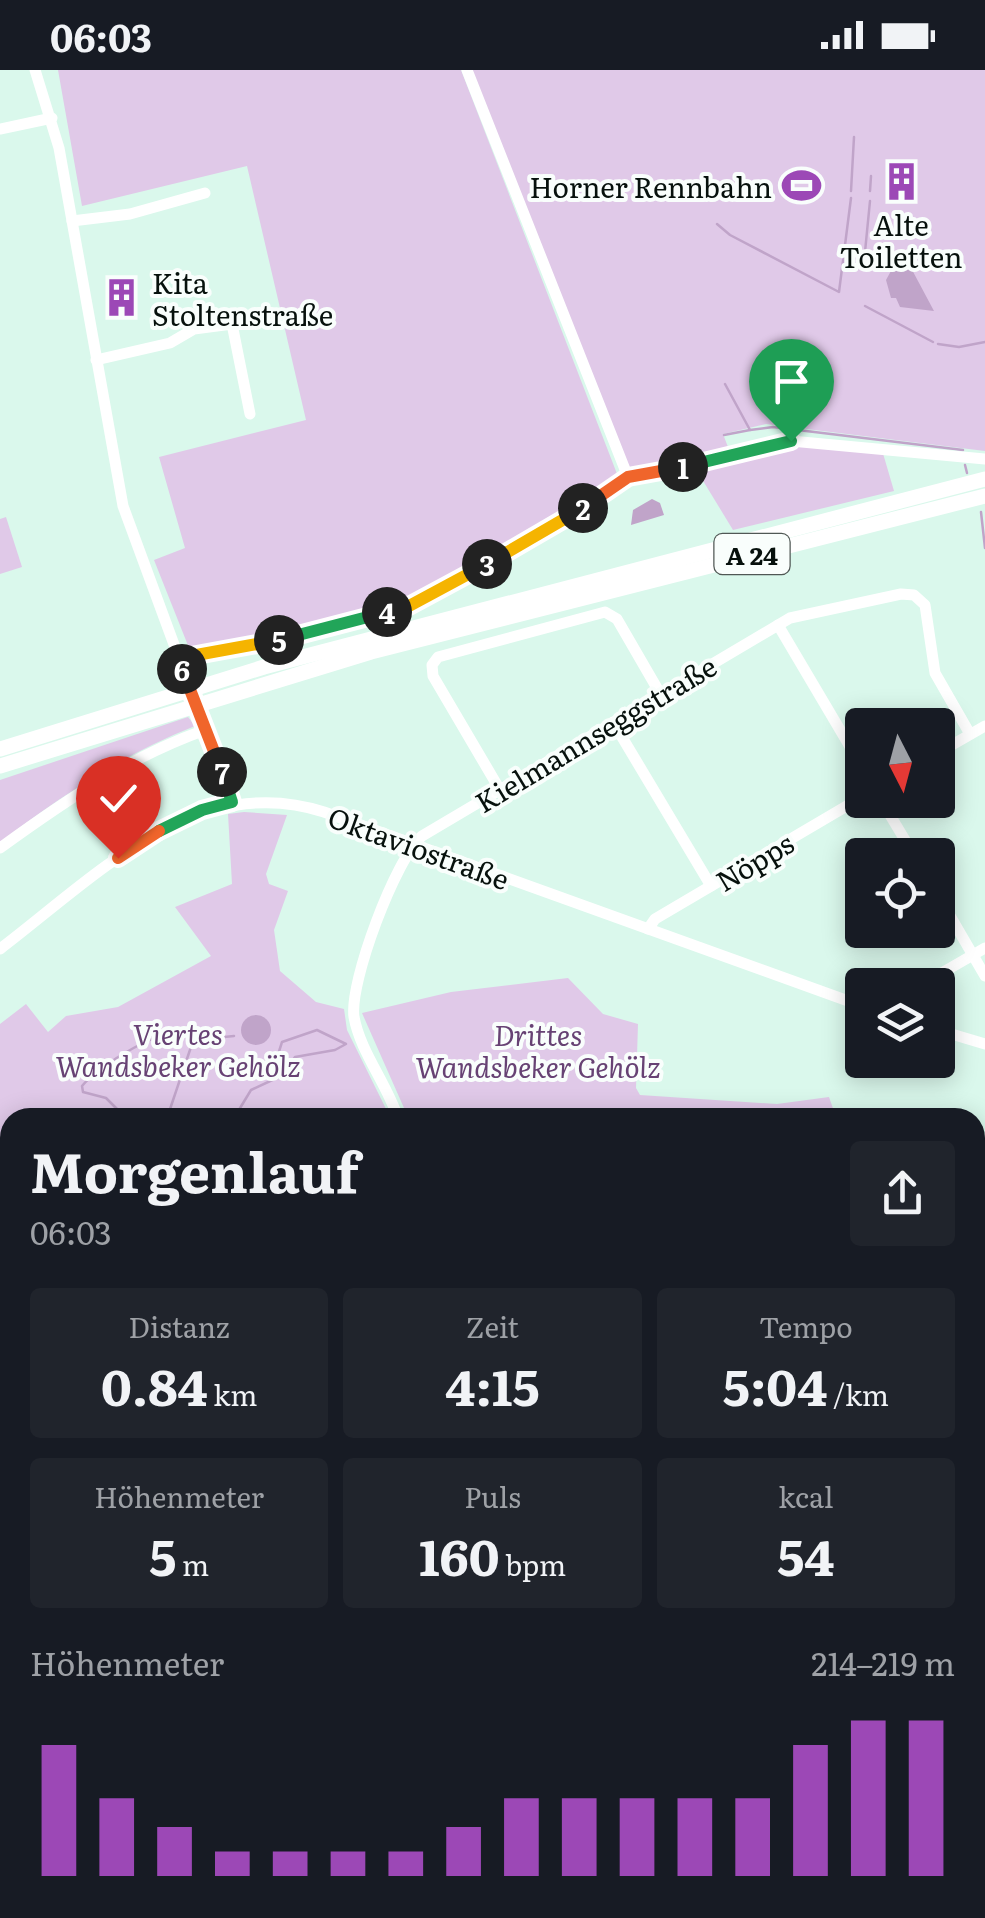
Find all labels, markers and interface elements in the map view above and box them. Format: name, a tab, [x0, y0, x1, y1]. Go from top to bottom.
text: 06:03	[50, 7, 152, 64]
building icon: Alte Toiletten	[880, 161, 922, 203]
place label: Horner Rennbahn	[529, 165, 772, 207]
sports icon: Horner Rennbahn	[781, 165, 823, 207]
place label: Alte Toiletten	[840, 203, 962, 277]
place label: Kita Stoltenstraße	[152, 261, 333, 335]
building icon: Kita Stoltenstraße	[101, 277, 143, 319]
pin	[749, 339, 834, 442]
icon: arrive	[764, 354, 819, 409]
pin: 1	[658, 442, 708, 492]
text: 1	[677, 446, 689, 488]
pin: 2	[558, 483, 608, 533]
text: 2	[575, 487, 591, 529]
road number: A 24	[714, 534, 790, 574]
pin: 3	[462, 539, 512, 589]
text: 3	[479, 543, 495, 585]
pin: 4	[362, 587, 412, 637]
text: 4	[379, 591, 395, 633]
pin: 5	[254, 615, 304, 665]
text: 5	[271, 619, 287, 661]
pin: 6	[157, 644, 207, 694]
street label: Kielmannseggstraße	[466, 644, 724, 822]
text: 6	[174, 648, 190, 690]
north arrow	[845, 708, 955, 818]
map controls	[845, 708, 955, 1078]
pin: 7	[197, 747, 247, 797]
text: 7	[214, 751, 230, 793]
pin	[76, 756, 161, 859]
icon: check	[91, 771, 146, 826]
street label: Oktaviostraße	[323, 795, 515, 899]
street label: Nöpps	[707, 821, 801, 901]
button: locate	[845, 838, 955, 948]
button: layers	[845, 968, 955, 1078]
park label: Viertes Wandsbeker Gehölz	[56, 1012, 300, 1086]
park label: Drittes Wandsbeker Gehölz	[416, 1013, 660, 1087]
text: Morgenlauf	[30, 1128, 359, 1210]
button: share	[850, 1141, 955, 1246]
text: 06:03	[30, 1207, 112, 1255]
text: Distanz	[129, 1305, 230, 1347]
text: Zeit	[466, 1305, 519, 1347]
text: Tempo	[759, 1305, 853, 1347]
text: 0.84	[101, 1347, 208, 1421]
text: 4:15	[445, 1347, 540, 1421]
text: 5:04	[723, 1347, 827, 1421]
text: km	[208, 1373, 257, 1415]
text: /km	[827, 1373, 889, 1415]
text: Höhenmeter	[94, 1475, 264, 1517]
text: Puls	[464, 1475, 521, 1517]
text: kcal	[778, 1475, 833, 1517]
text: 5	[149, 1517, 176, 1591]
text: 160	[419, 1517, 500, 1591]
text: 54	[777, 1517, 835, 1591]
text: m	[176, 1543, 209, 1585]
text: bpm	[500, 1543, 566, 1585]
text: Höhenmeter	[30, 1638, 224, 1686]
text: 214–219 m	[811, 1638, 955, 1686]

